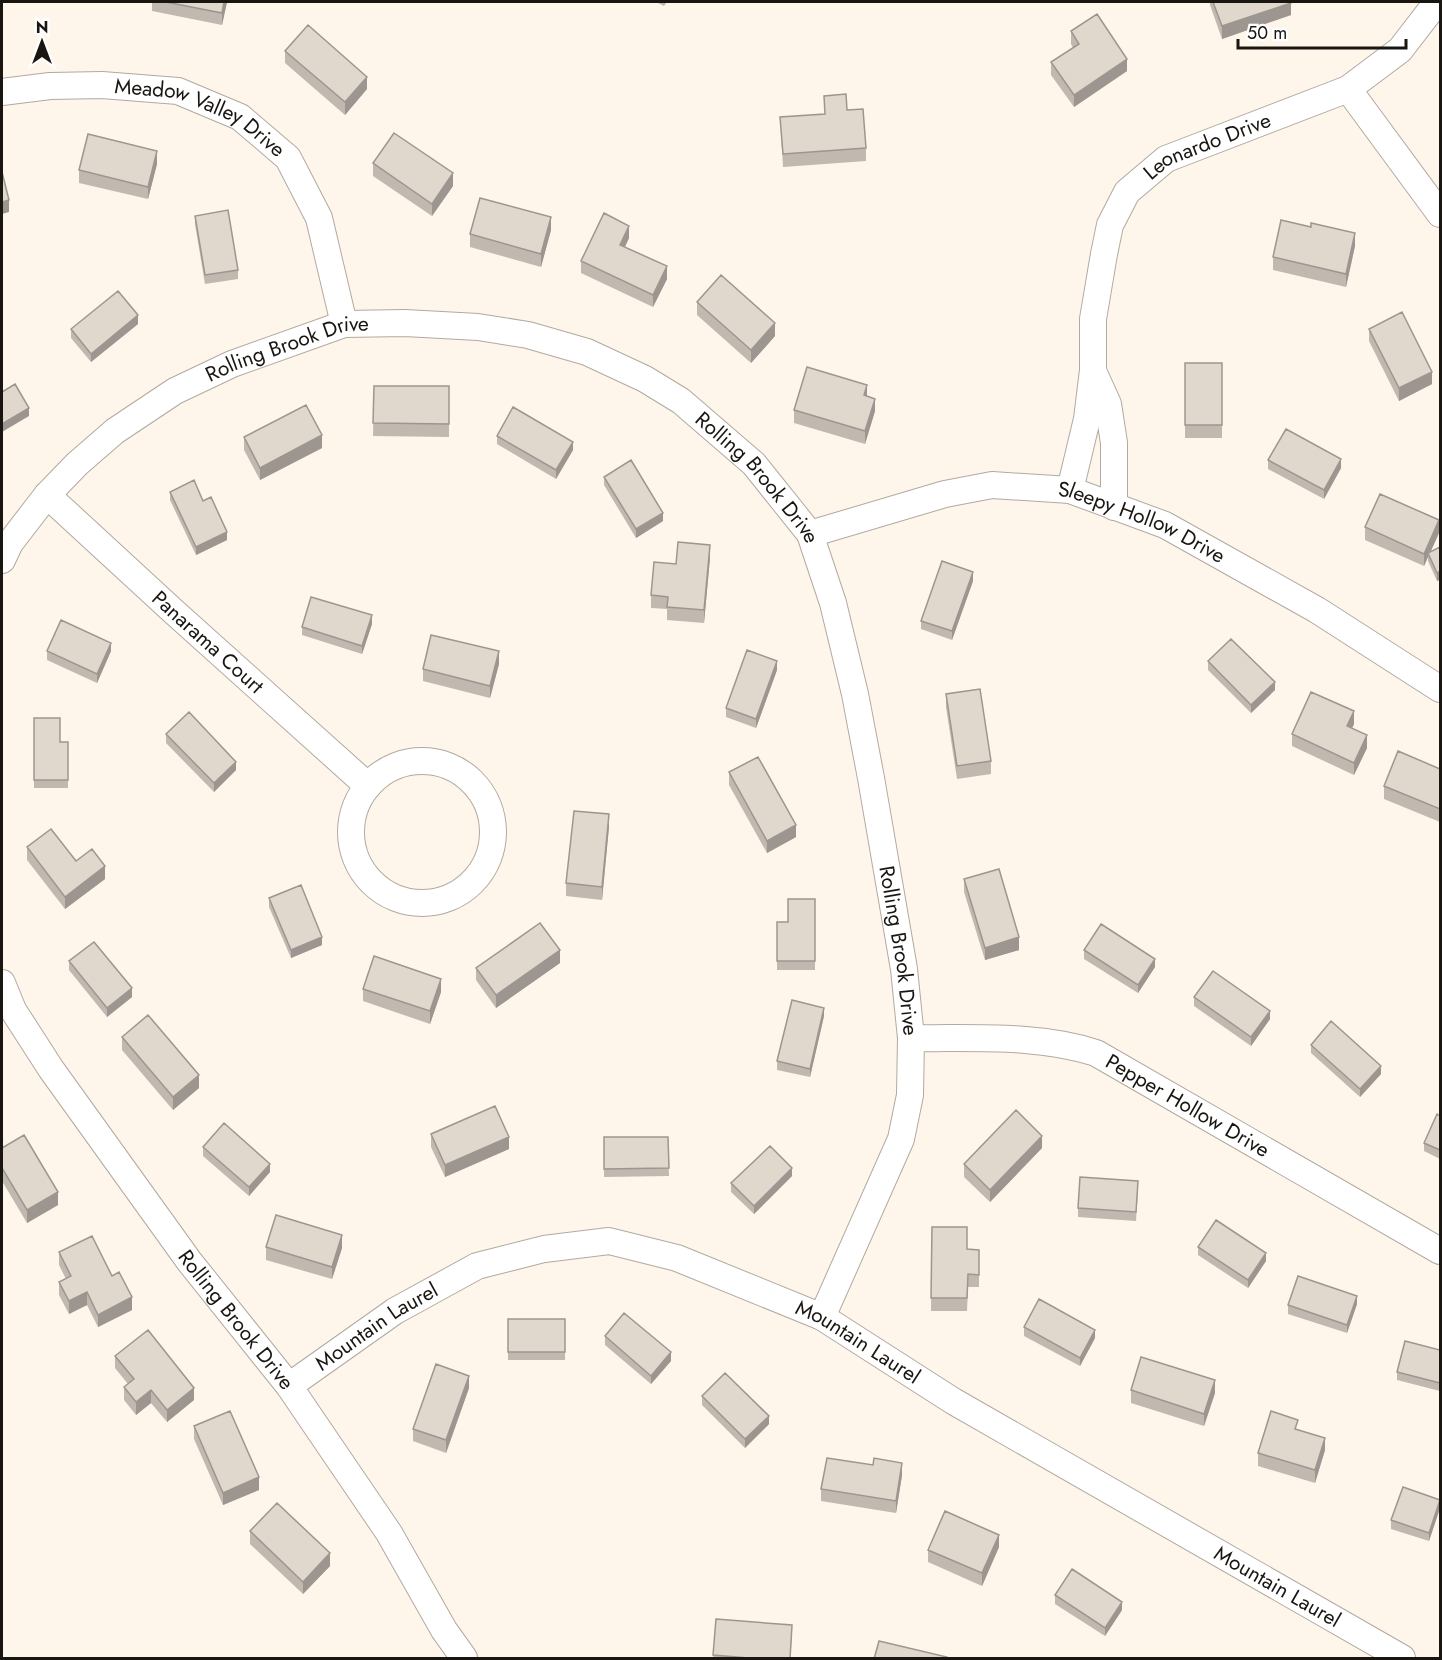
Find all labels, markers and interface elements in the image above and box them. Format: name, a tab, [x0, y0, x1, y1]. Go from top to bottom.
north arrow	[12, 12, 72, 72]
scale bar	[1238, 12, 1406, 50]
text: N	[36, 16, 48, 39]
text: 50 m	[1247, 20, 1287, 46]
street label: Meadow Valley Drive	[113, 71, 292, 164]
street label: Leonardo Drive	[1137, 105, 1275, 187]
street label: Rolling Brook Drive	[200, 309, 369, 389]
street label: Rolling Brook Drive	[689, 405, 827, 547]
street label: Sleepy Hollow Drive	[1057, 474, 1231, 571]
street label: Panarama Court	[145, 584, 270, 701]
street label: Rolling Brook Drive	[871, 863, 926, 1037]
street label: Pepper Hollow Drive	[1100, 1047, 1275, 1165]
street label: Rolling Brook Drive	[171, 1244, 301, 1396]
street label: Mountain Laurel	[309, 1275, 443, 1378]
street label: Mountain Laurel	[791, 1293, 926, 1391]
street label: Mountain Laurel	[1208, 1538, 1346, 1635]

